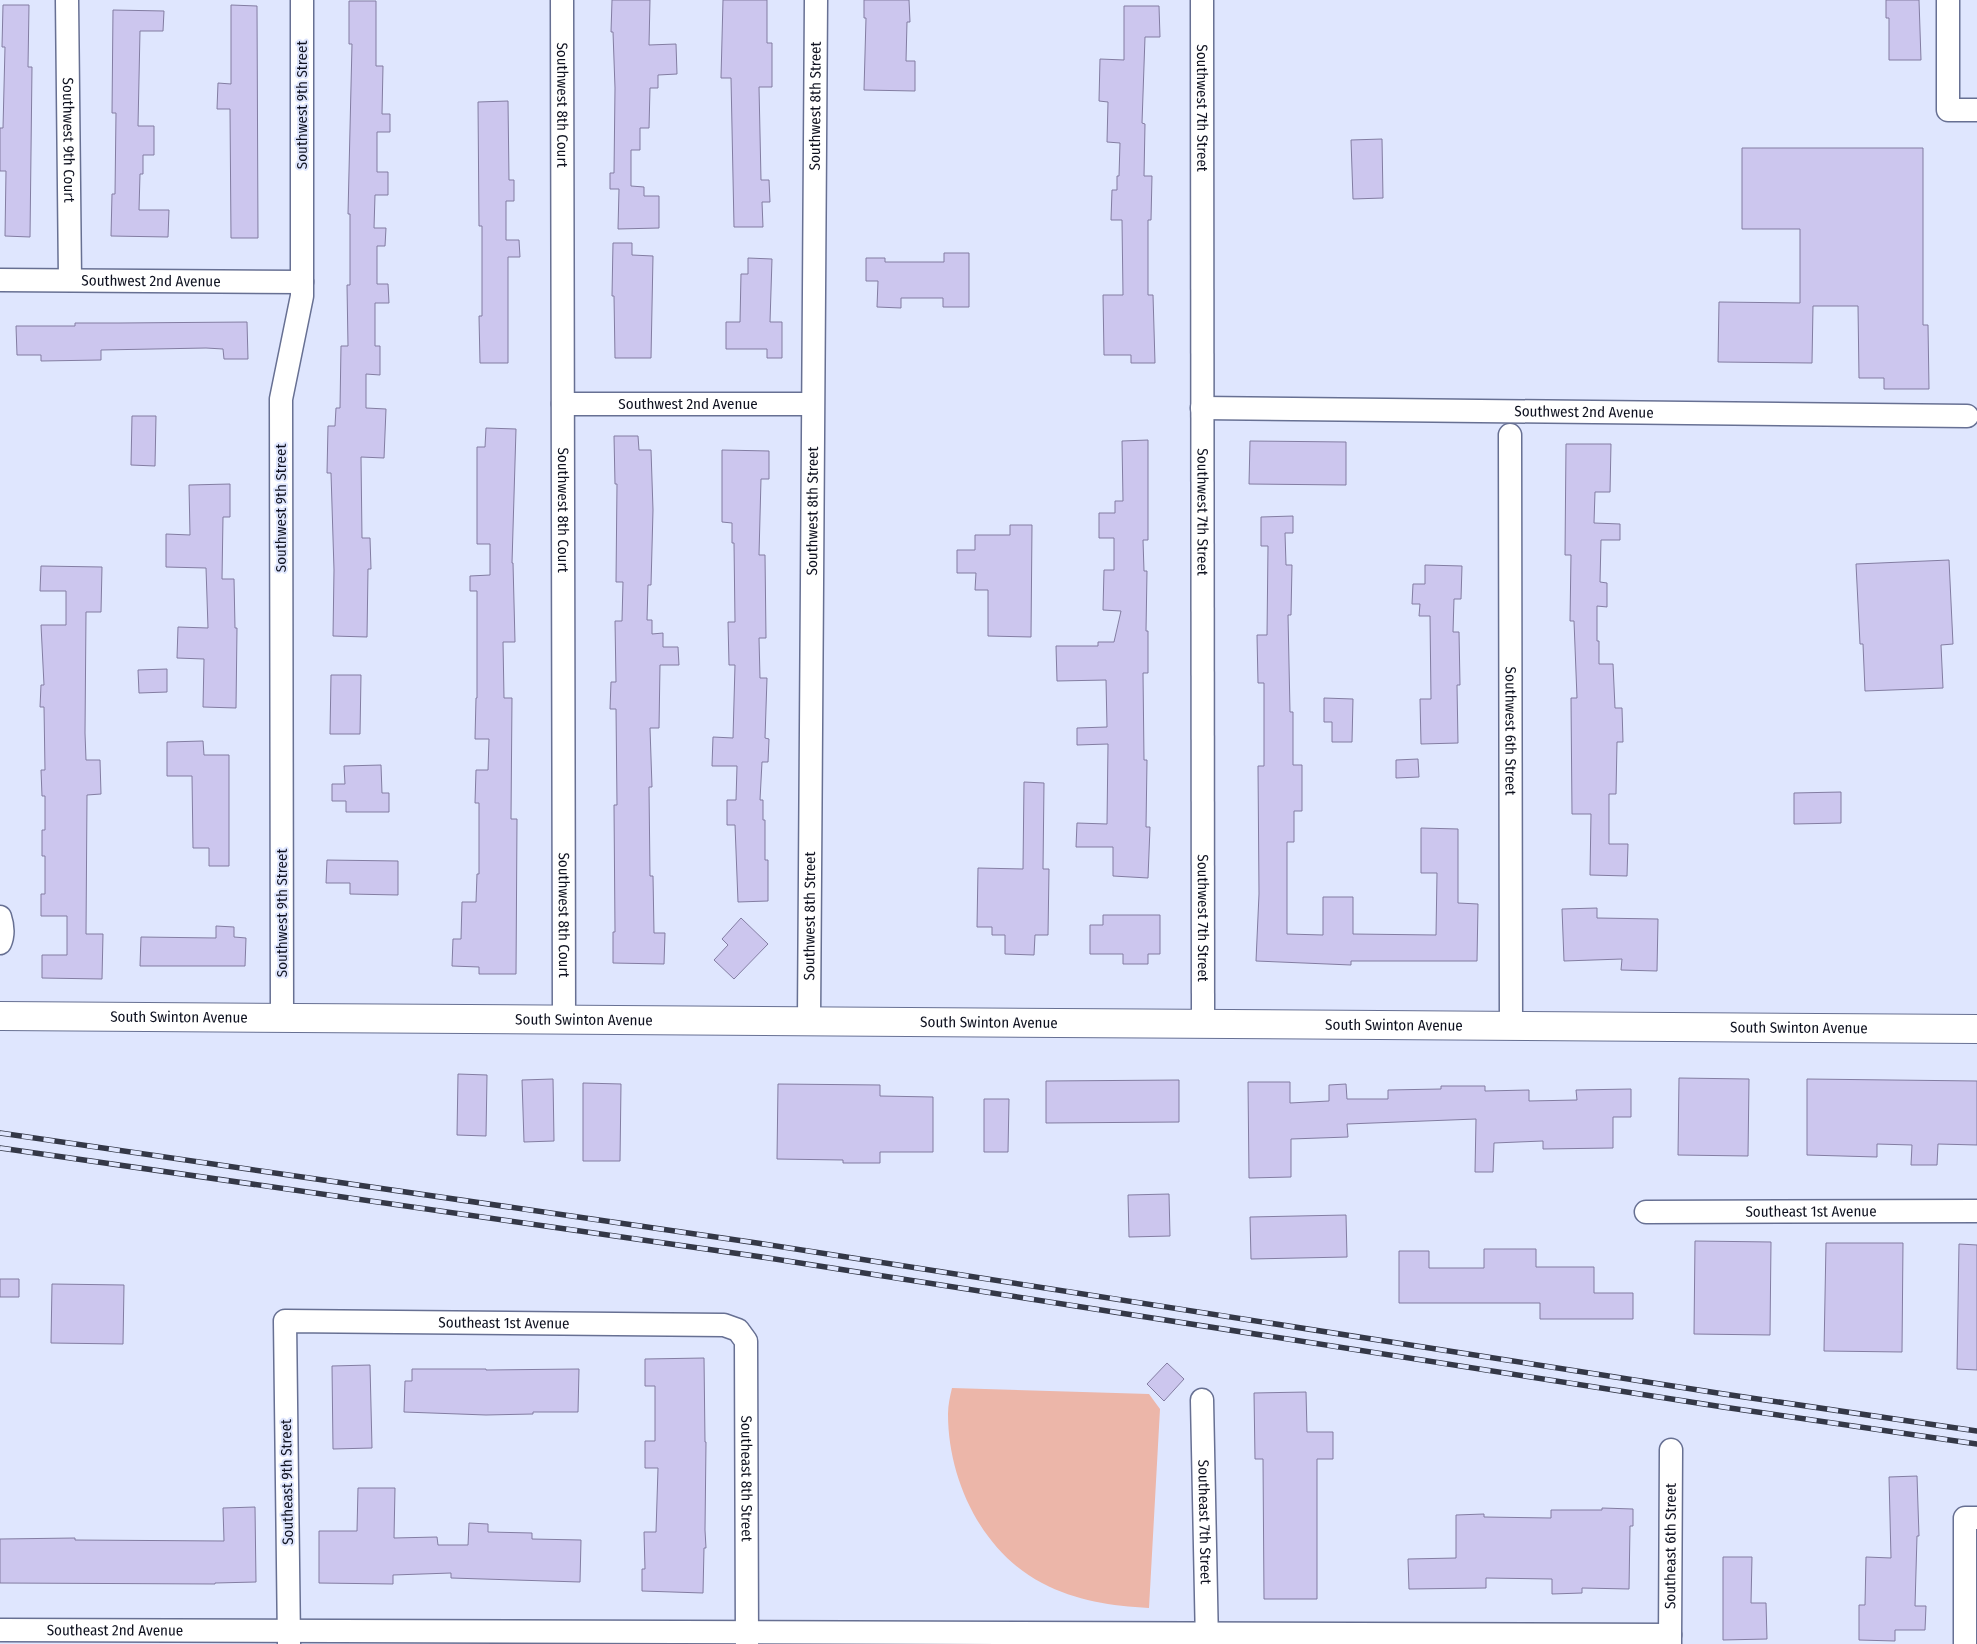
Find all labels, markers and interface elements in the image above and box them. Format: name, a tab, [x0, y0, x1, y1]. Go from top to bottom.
street label: Southwest 9th Street	[293, 41, 311, 169]
street label: Southwest 8th Street	[806, 41, 825, 171]
street label: Southwest 8th Court	[553, 42, 571, 168]
street label: Southwest 7th Street	[1193, 44, 1211, 172]
street label: Southwest 9th Court	[59, 77, 78, 203]
street label: Southwest 2nd Avenue	[81, 272, 221, 290]
street label: Southwest 2nd Avenue	[618, 395, 758, 413]
street label: Southwest 2nd Avenue	[1514, 402, 1654, 422]
street label: Southwest 9th Street	[272, 444, 290, 572]
street label: Southwest 8th Street	[803, 446, 822, 576]
street label: Southwest 8th Court	[554, 447, 572, 573]
street label: Southwest 7th Street	[1193, 448, 1212, 576]
street label: Southwest 6th Street	[1501, 667, 1520, 796]
street label: Southwest 9th Street	[273, 849, 291, 977]
street label: Southwest 8th Street	[800, 851, 819, 981]
street label: Southwest 8th Court	[555, 852, 573, 978]
street label: Southwest 7th Street	[1194, 854, 1212, 982]
street label: South Swinton Avenue	[110, 1008, 248, 1027]
street label: South Swinton Avenue	[515, 1010, 653, 1029]
street label: South Swinton Avenue	[920, 1013, 1058, 1032]
street label: South Swinton Avenue	[1325, 1016, 1463, 1035]
street label: South Swinton Avenue	[1730, 1018, 1868, 1037]
street label: Southeast 1st Avenue	[1745, 1202, 1877, 1221]
street label: Southeast 1st Avenue	[438, 1313, 570, 1333]
street label: Southeast 8th Street	[737, 1415, 756, 1542]
street label: Southeast 9th Street	[277, 1419, 297, 1545]
street label: Southeast 7th Street	[1194, 1459, 1215, 1585]
street label: Southeast 6th Street	[1661, 1483, 1680, 1609]
street label: Southeast 2nd Avenue	[47, 1621, 183, 1640]

